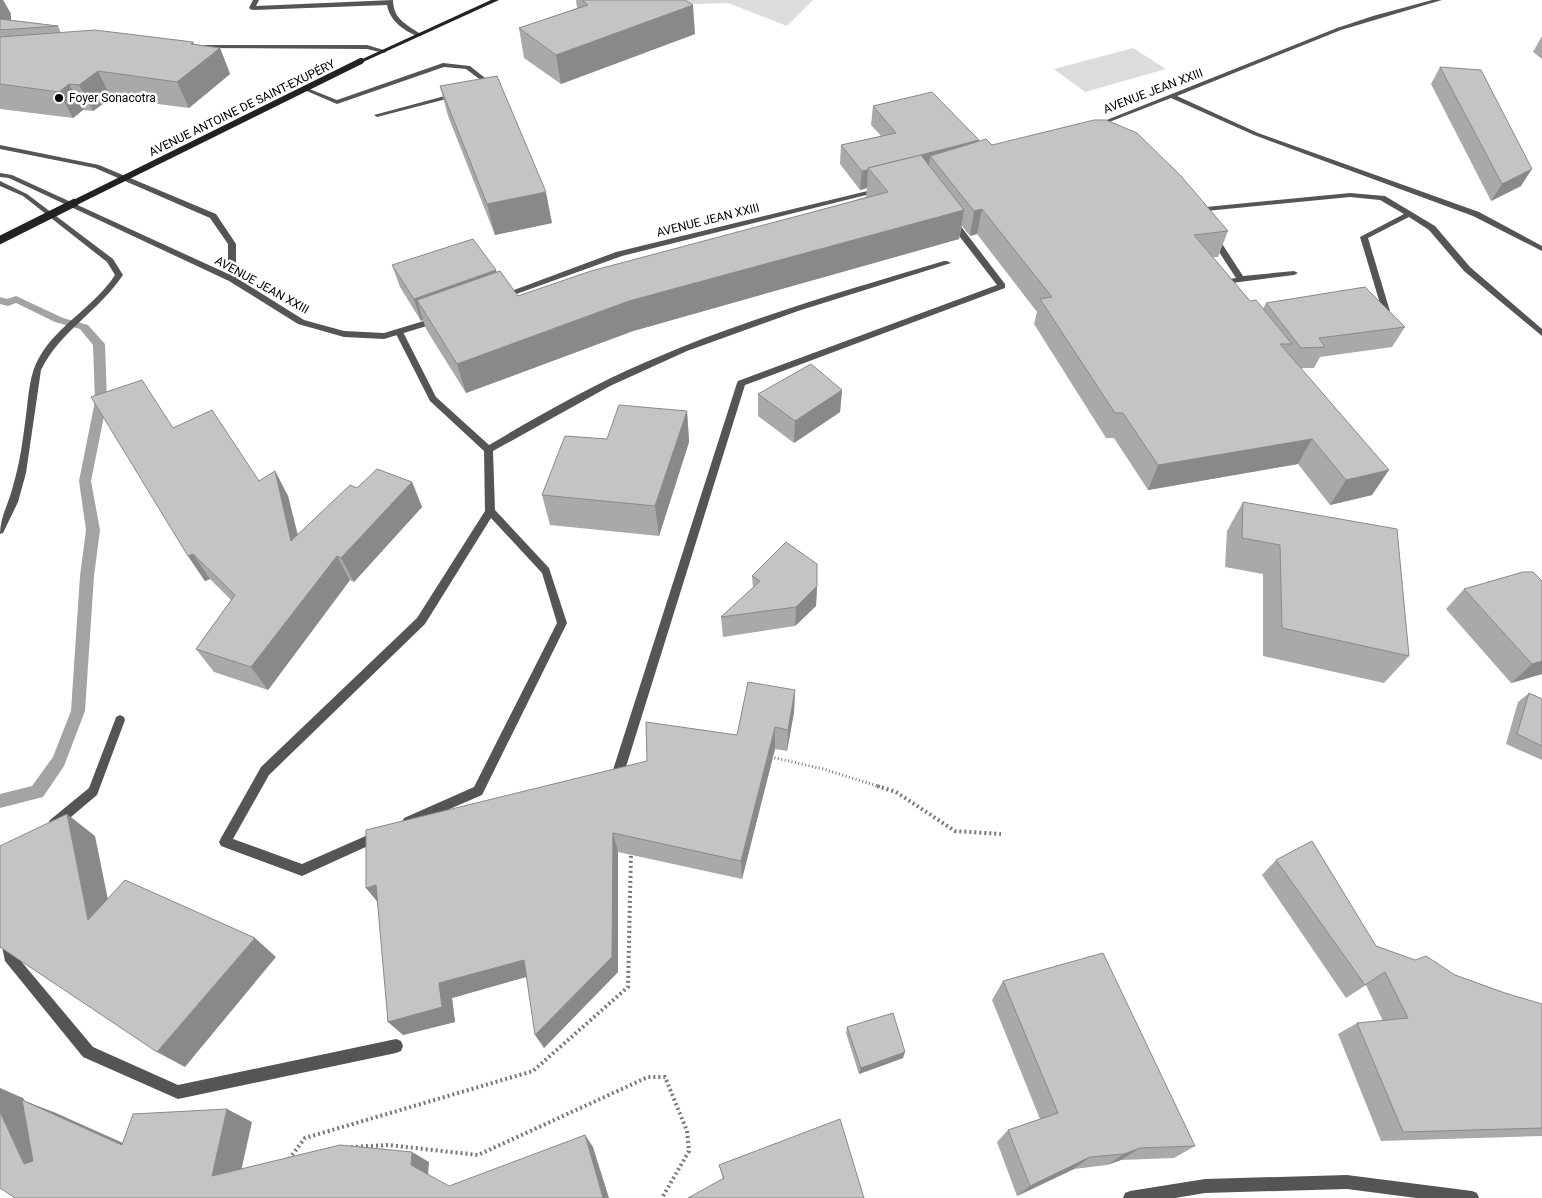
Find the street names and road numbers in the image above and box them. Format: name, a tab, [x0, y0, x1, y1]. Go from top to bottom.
street label: AVENUE ANTOINE DE SAINT-EXUPÉRY	[146, 55, 338, 159]
street label: AVENUE JEAN XXIII	[1101, 66, 1205, 116]
street label: AVENUE JEAN XXIII	[655, 200, 761, 240]
street label: AVENUE JEAN XXIII	[212, 253, 312, 317]

